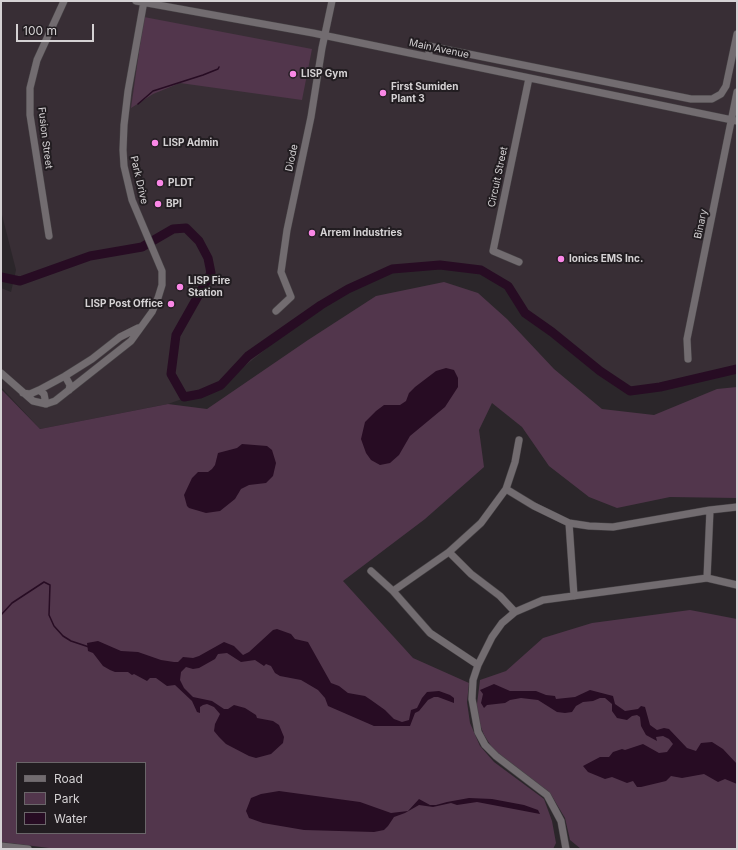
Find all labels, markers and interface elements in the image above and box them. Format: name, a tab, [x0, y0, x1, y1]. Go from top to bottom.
scale bar	[18, 16, 96, 42]
text: 100 m	[23, 23, 57, 38]
street label: Main Avenue	[408, 37, 470, 61]
place label: LISP Gym	[301, 68, 348, 80]
marker: LISP Gym	[288, 69, 298, 79]
place label: First Sumiden Plant 3	[391, 81, 458, 104]
marker: First Sumiden Plant 3	[378, 88, 388, 98]
street label: Fusion Street	[35, 106, 55, 170]
place label: LISP Admin	[163, 137, 218, 149]
marker: LISP Admin	[150, 138, 160, 148]
street label: Diode	[283, 143, 301, 173]
street label: Circuit Street	[486, 146, 510, 208]
street label: Park Drive	[128, 155, 150, 205]
place label: PLDT	[168, 177, 194, 189]
marker: PLDT	[155, 178, 165, 188]
place label: BPI	[166, 198, 182, 210]
marker: BPI	[153, 199, 163, 209]
street label: Binary	[692, 208, 710, 240]
place label: Arrem Industries	[320, 227, 402, 239]
marker: Arrem Industries	[307, 228, 317, 238]
place label: Ionics EMS Inc.	[569, 253, 643, 265]
marker: Ionics EMS Inc.	[556, 254, 566, 264]
place label: LISP Fire Station	[188, 275, 230, 298]
marker: LISP Fire Station	[175, 282, 185, 292]
place label: LISP Post Office	[85, 298, 163, 310]
marker: LISP Post Office	[166, 299, 176, 309]
legend	[16, 762, 146, 834]
text: Road	[54, 771, 83, 786]
text: Park	[54, 791, 80, 806]
text: Water	[54, 811, 87, 826]

